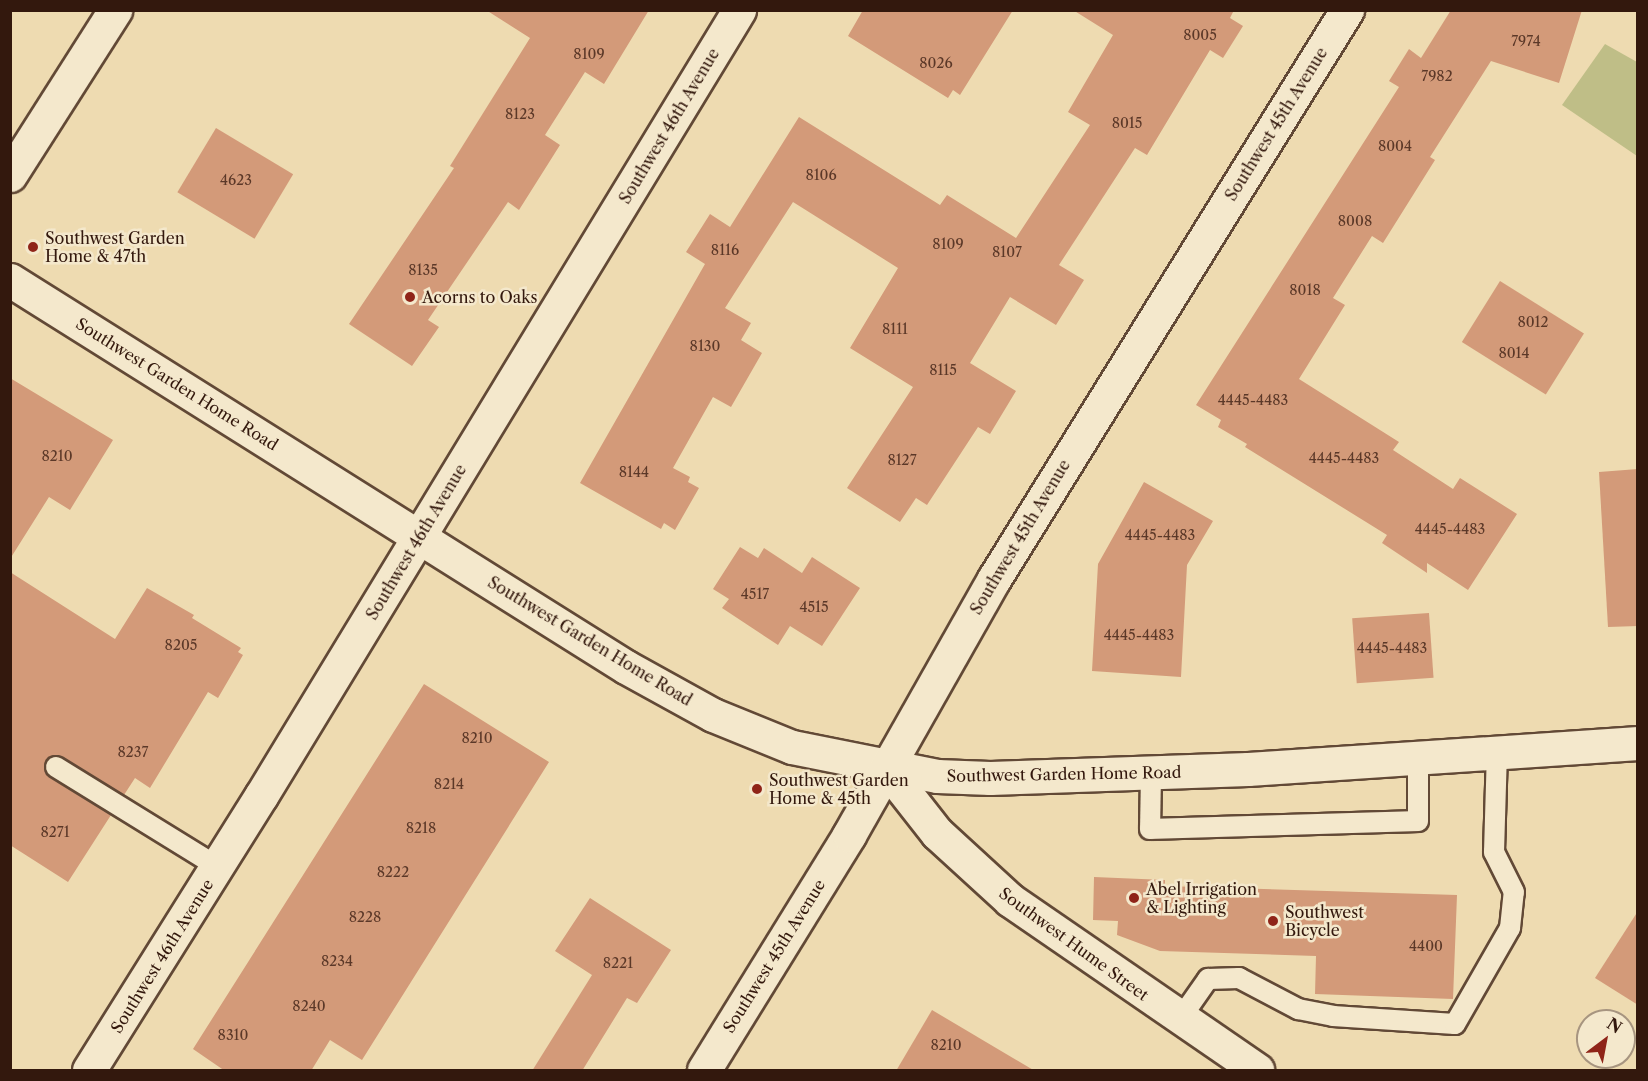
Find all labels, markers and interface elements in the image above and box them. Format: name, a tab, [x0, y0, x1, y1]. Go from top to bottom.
house number: 8005	[1183, 27, 1217, 43]
house number: 7974	[1511, 33, 1541, 49]
street label: Southwest 45th Avenue	[1221, 44, 1331, 204]
street label: Southwest 46th Avenue	[615, 45, 723, 207]
house number: 8109	[573, 46, 605, 62]
house number: 8026	[919, 55, 953, 71]
house number: 7982	[1421, 68, 1453, 84]
house number: 8123	[505, 106, 535, 122]
house number: 8015	[1112, 115, 1142, 131]
house number: 8004	[1378, 138, 1412, 154]
house number: 8106	[805, 167, 837, 183]
house number: 4623	[220, 172, 252, 188]
house number: 8008	[1338, 213, 1372, 229]
place label: Southwest Garden Home & 47th	[45, 228, 185, 266]
house number: 8109	[932, 236, 964, 252]
marker: Southwest Garden Home & 47th	[26, 240, 40, 254]
house number: 8116	[711, 242, 739, 258]
house number: 8107	[992, 244, 1022, 260]
house number: 8135	[408, 262, 438, 278]
house number: 8018	[1289, 282, 1321, 298]
place label: Acorns to Oaks	[422, 287, 537, 307]
marker: Acorns to Oaks	[403, 290, 417, 304]
street label: Southwest Garden Home Road	[72, 314, 282, 454]
house number: 8012	[1517, 314, 1549, 330]
house number: 8111	[882, 321, 908, 337]
house number: 8130	[690, 338, 720, 354]
house number: 8014	[1498, 345, 1530, 361]
house number: 8115	[929, 362, 957, 378]
house number: 4445-4483	[1218, 392, 1288, 408]
house number: 8210	[41, 448, 73, 464]
house number: 4445-4483	[1309, 450, 1379, 466]
house number: 8127	[887, 452, 917, 468]
street label: Southwest 45th Avenue	[966, 456, 1074, 618]
street label: Southwest 46th Avenue	[362, 461, 470, 623]
house number: 8144	[619, 464, 649, 480]
house number: 4445-4483	[1415, 521, 1485, 537]
house number: 4445-4483	[1125, 527, 1195, 543]
street label: Southwest Garden Home Road	[484, 572, 696, 710]
house number: 4517	[741, 586, 769, 602]
house number: 4515	[799, 599, 829, 615]
house number: 4445-4483	[1104, 627, 1174, 643]
house number: 8205	[165, 637, 197, 653]
house number: 4445-4483	[1357, 640, 1427, 656]
house number: 8210	[461, 730, 493, 746]
house number: 8237	[118, 744, 148, 760]
street label: Southwest Garden Home Road	[946, 762, 1182, 786]
place label: Southwest Garden Home & 45th	[769, 770, 909, 808]
house number: 8214	[434, 776, 464, 792]
marker: Southwest Garden Home & 45th	[750, 782, 764, 796]
house number: 8218	[406, 820, 436, 836]
house number: 8271	[40, 824, 70, 840]
house number: 8222	[377, 864, 409, 880]
street label: Southwest 46th Avenue	[107, 875, 217, 1037]
street label: Southwest 45th Avenue	[719, 876, 829, 1036]
place label: Abel Irrigation & Lighting	[1146, 879, 1257, 917]
street label: Southwest Hume Street	[996, 883, 1152, 1005]
marker: Abel Irrigation & Lighting	[1127, 891, 1141, 905]
place label: Southwest Bicycle	[1285, 902, 1364, 940]
house number: 8228	[349, 909, 381, 925]
marker: Southwest Bicycle	[1266, 914, 1280, 928]
house number: 4400	[1409, 938, 1443, 954]
house number: 8234	[321, 953, 353, 969]
house number: 8221	[603, 955, 633, 971]
house number: 8240	[292, 998, 326, 1014]
north arrow	[1576, 1009, 1636, 1069]
text: N	[1603, 1013, 1626, 1038]
house number: 8310	[218, 1027, 248, 1043]
house number: 8210	[930, 1037, 962, 1053]

